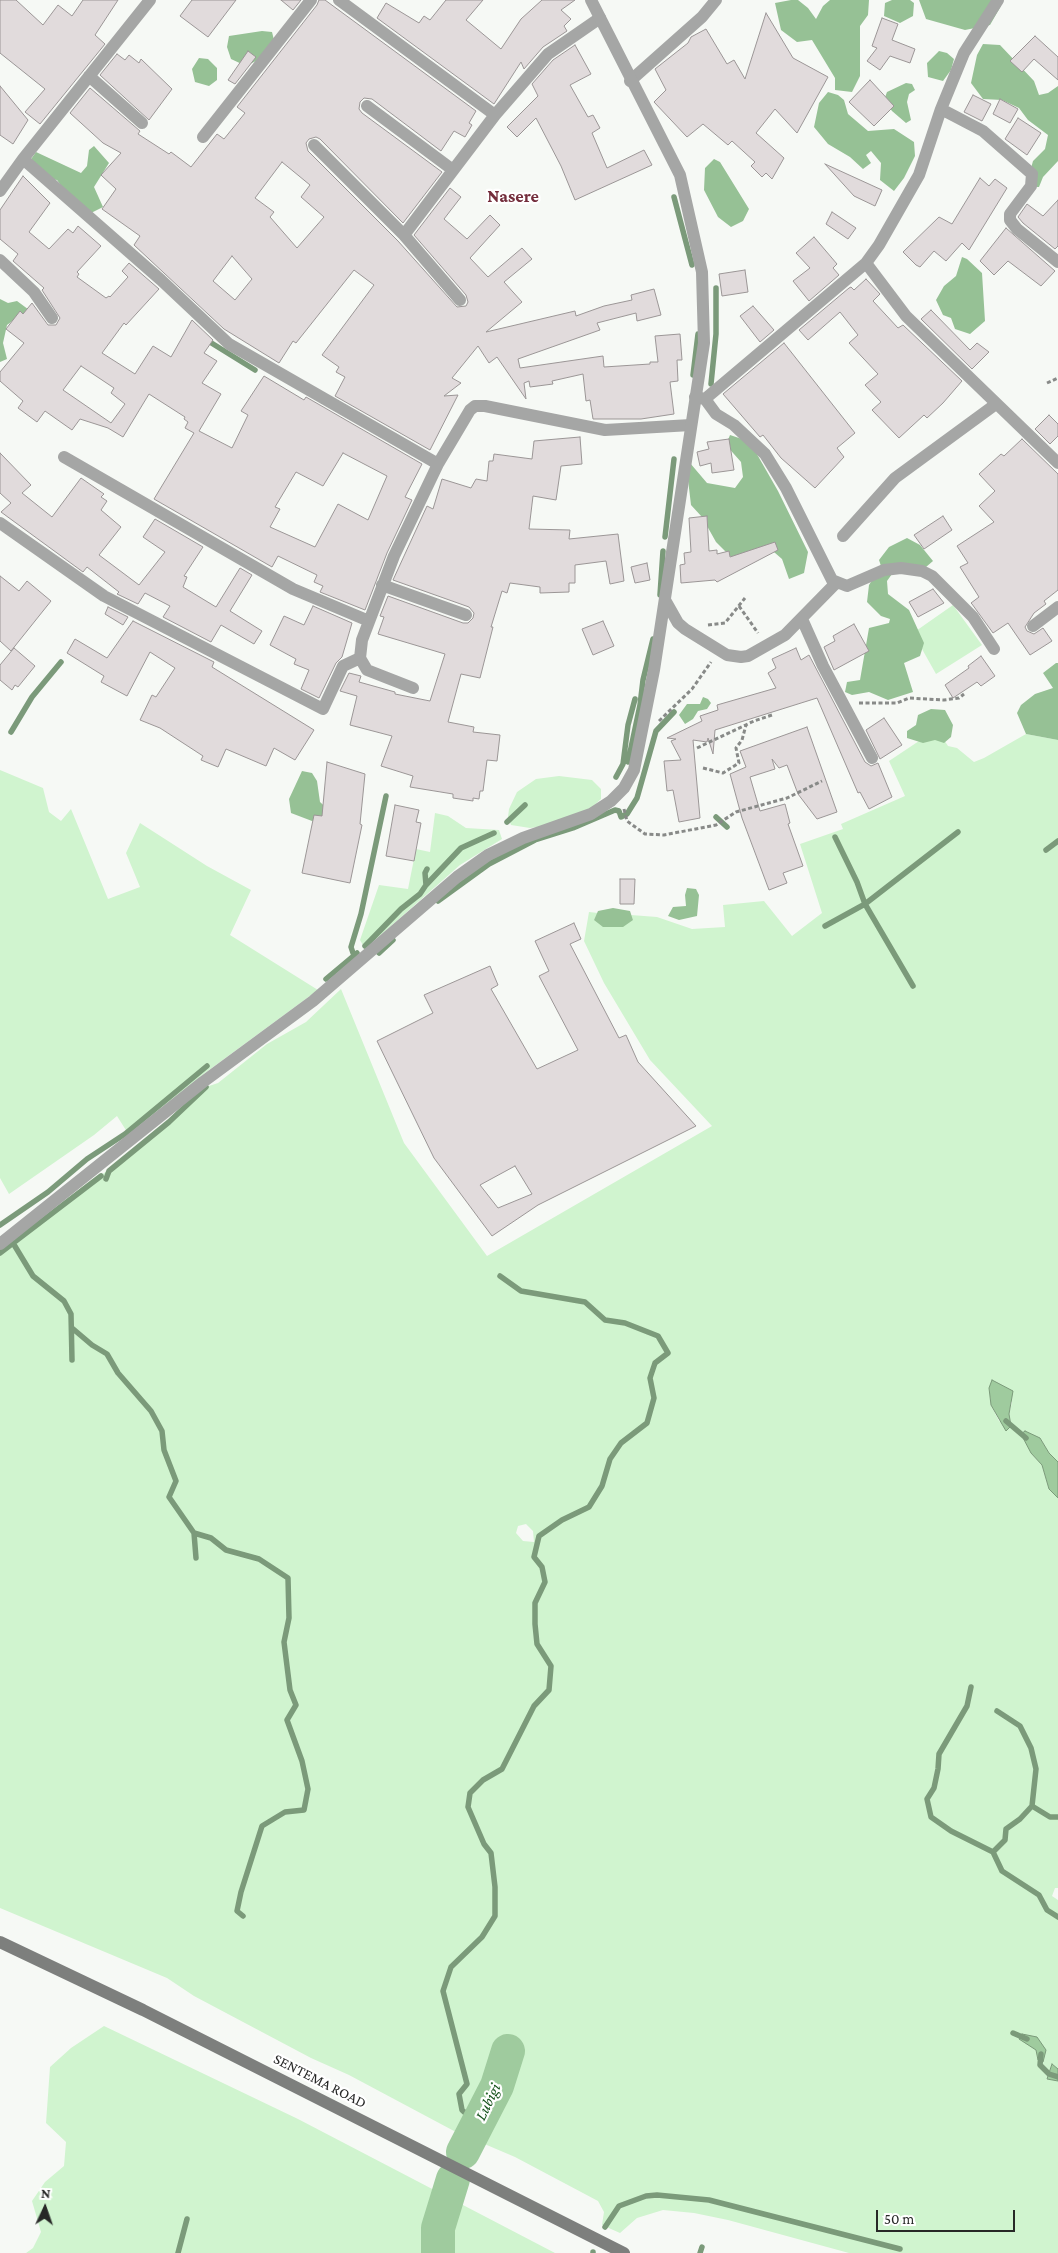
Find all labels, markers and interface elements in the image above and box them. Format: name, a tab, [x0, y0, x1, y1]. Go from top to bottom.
district label: Nasere	[487, 185, 539, 207]
street label: SENTEMA ROAD	[271, 2050, 369, 2112]
water label: Lubigi	[471, 2080, 505, 2124]
north arrow	[20, 2183, 70, 2233]
text: N	[41, 2185, 51, 2201]
scale bar	[878, 2200, 1017, 2232]
text: 50 m	[884, 2211, 914, 2227]

